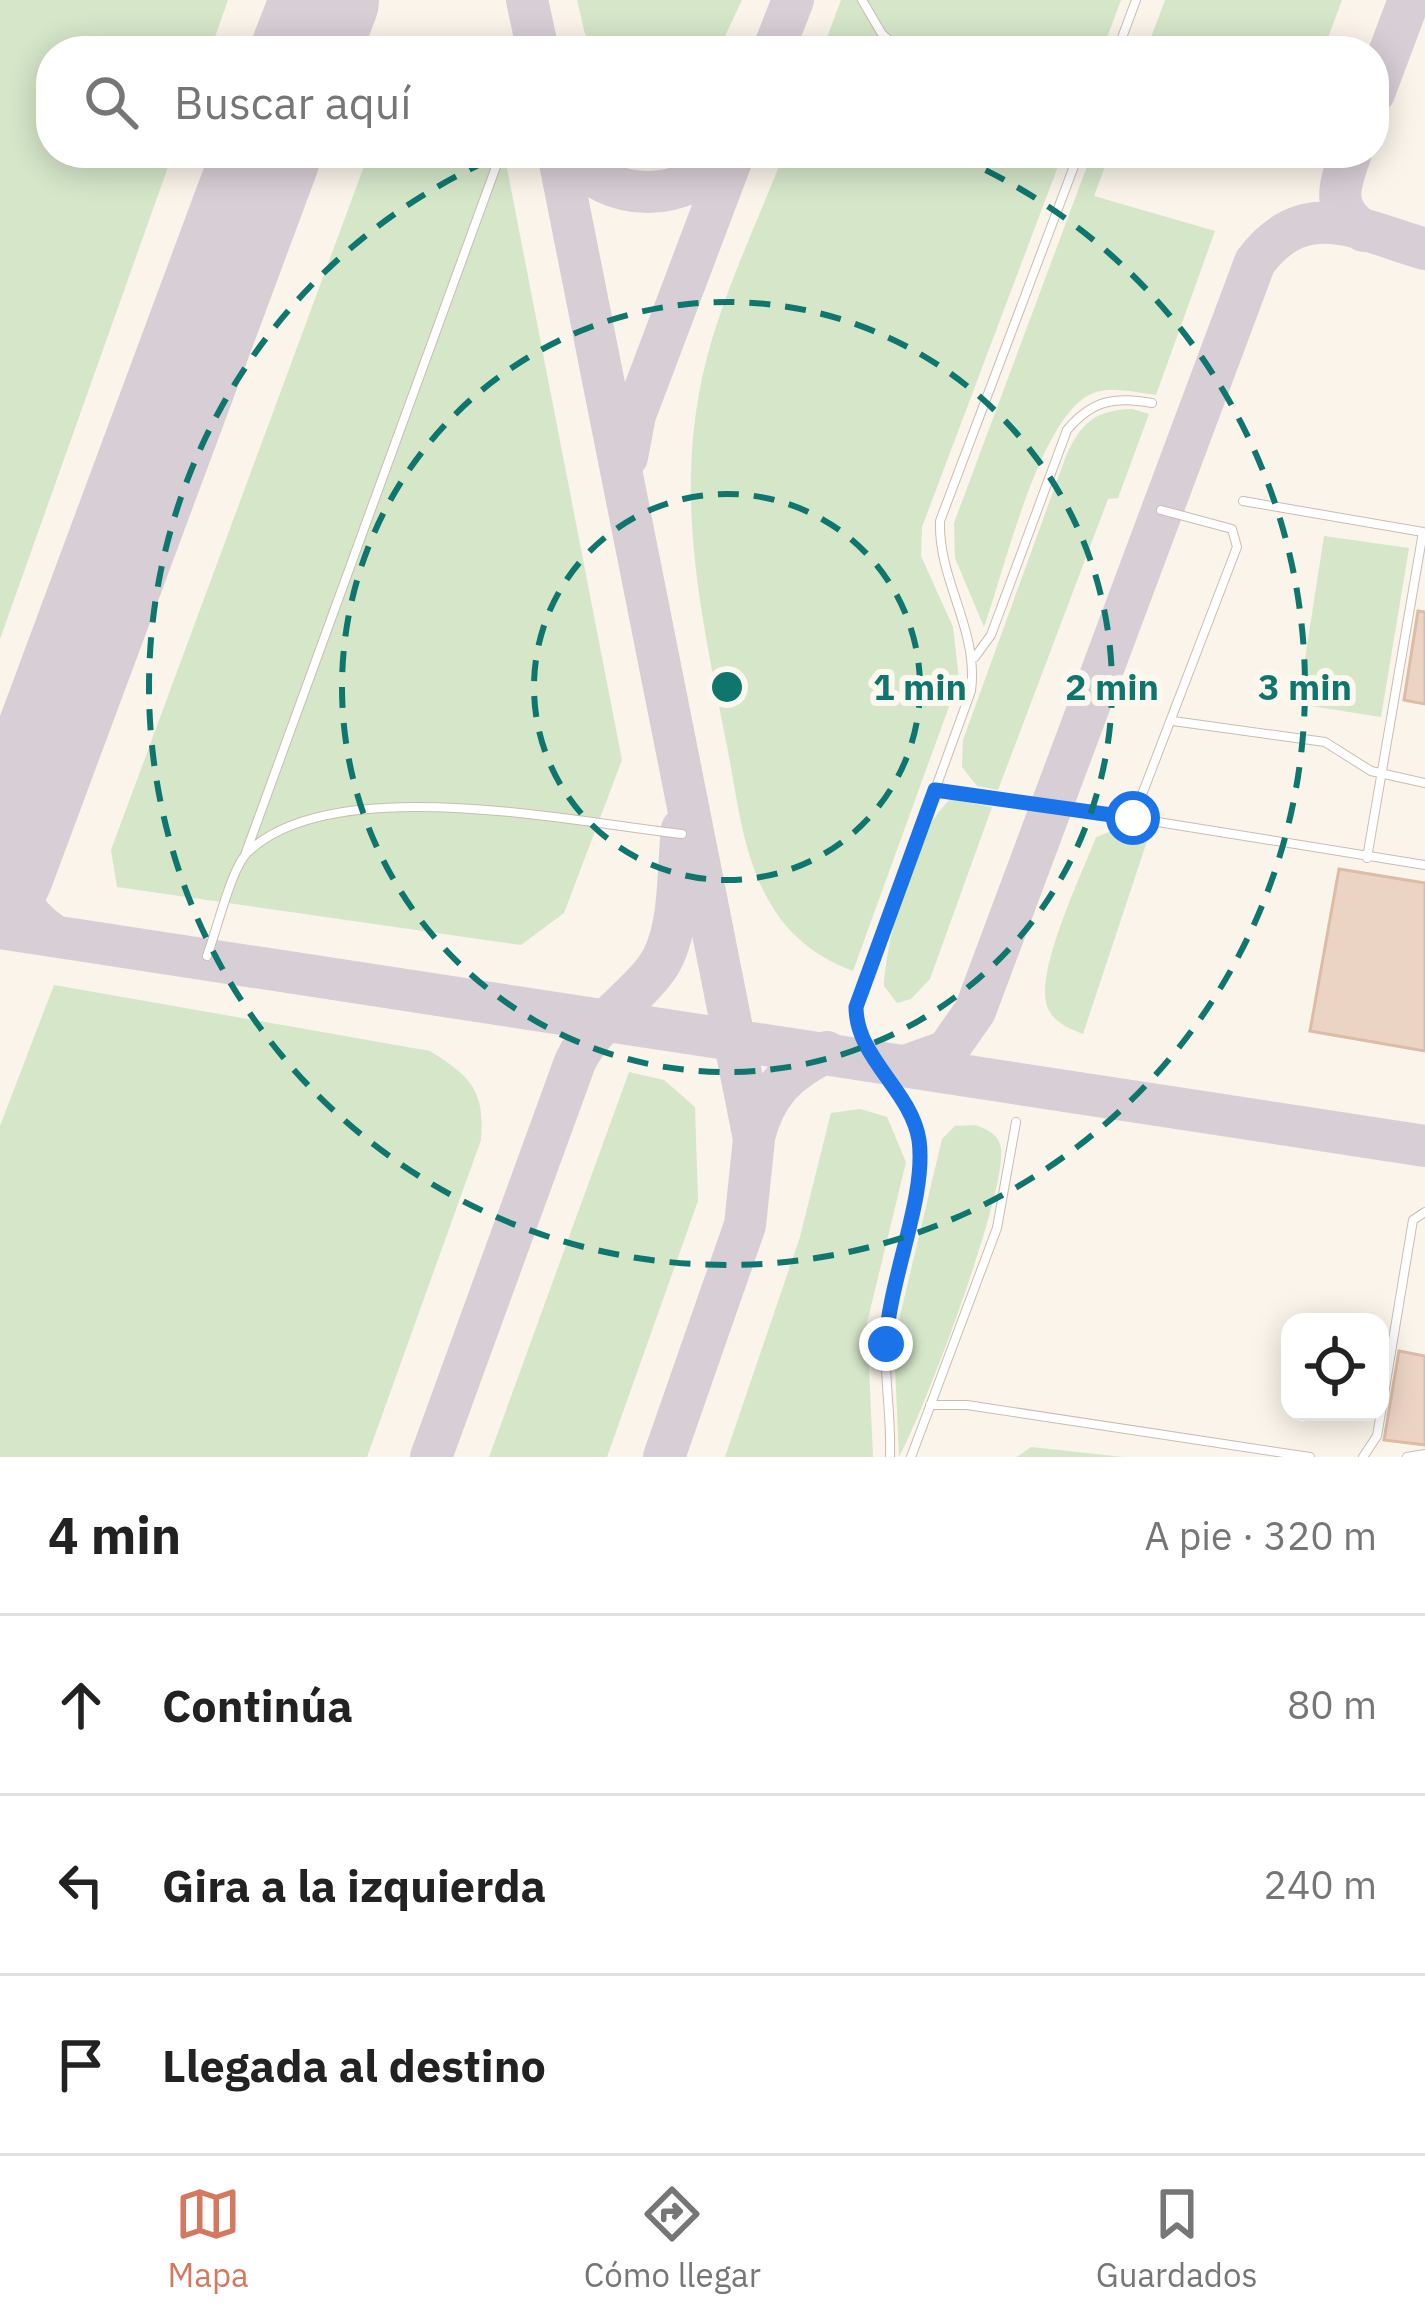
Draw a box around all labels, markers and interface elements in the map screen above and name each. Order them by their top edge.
search box [36,36,1389,168]
icon: search [78,69,144,135]
text: Buscar aquí [174,73,412,131]
text: 1 min [873,663,967,710]
text: 2 min [1065,663,1159,710]
text: 3 min [1258,663,1352,710]
centre of rings [706,666,748,708]
route start [1106,791,1160,845]
map controls [1281,1313,1389,1421]
button: locate [1281,1313,1389,1421]
route end [859,1317,913,1371]
text: 4 min [48,1502,181,1568]
text: A pie · 320 m [1144,1510,1377,1561]
icon: ahead [48,1672,114,1738]
text: Continúa [162,1676,353,1734]
text: 80 m [1287,1679,1377,1730]
icon: left [48,1852,114,1918]
text: Gira a la izquierda [162,1856,546,1914]
text: 240 m [1264,1859,1377,1910]
icon: arrive [48,2032,114,2098]
text: Llegada al destino [162,2036,546,2094]
tab: Mapa [168,2181,249,2296]
tab: Cómo llegar [584,2181,761,2296]
tab: Guardados [1096,2181,1257,2296]

